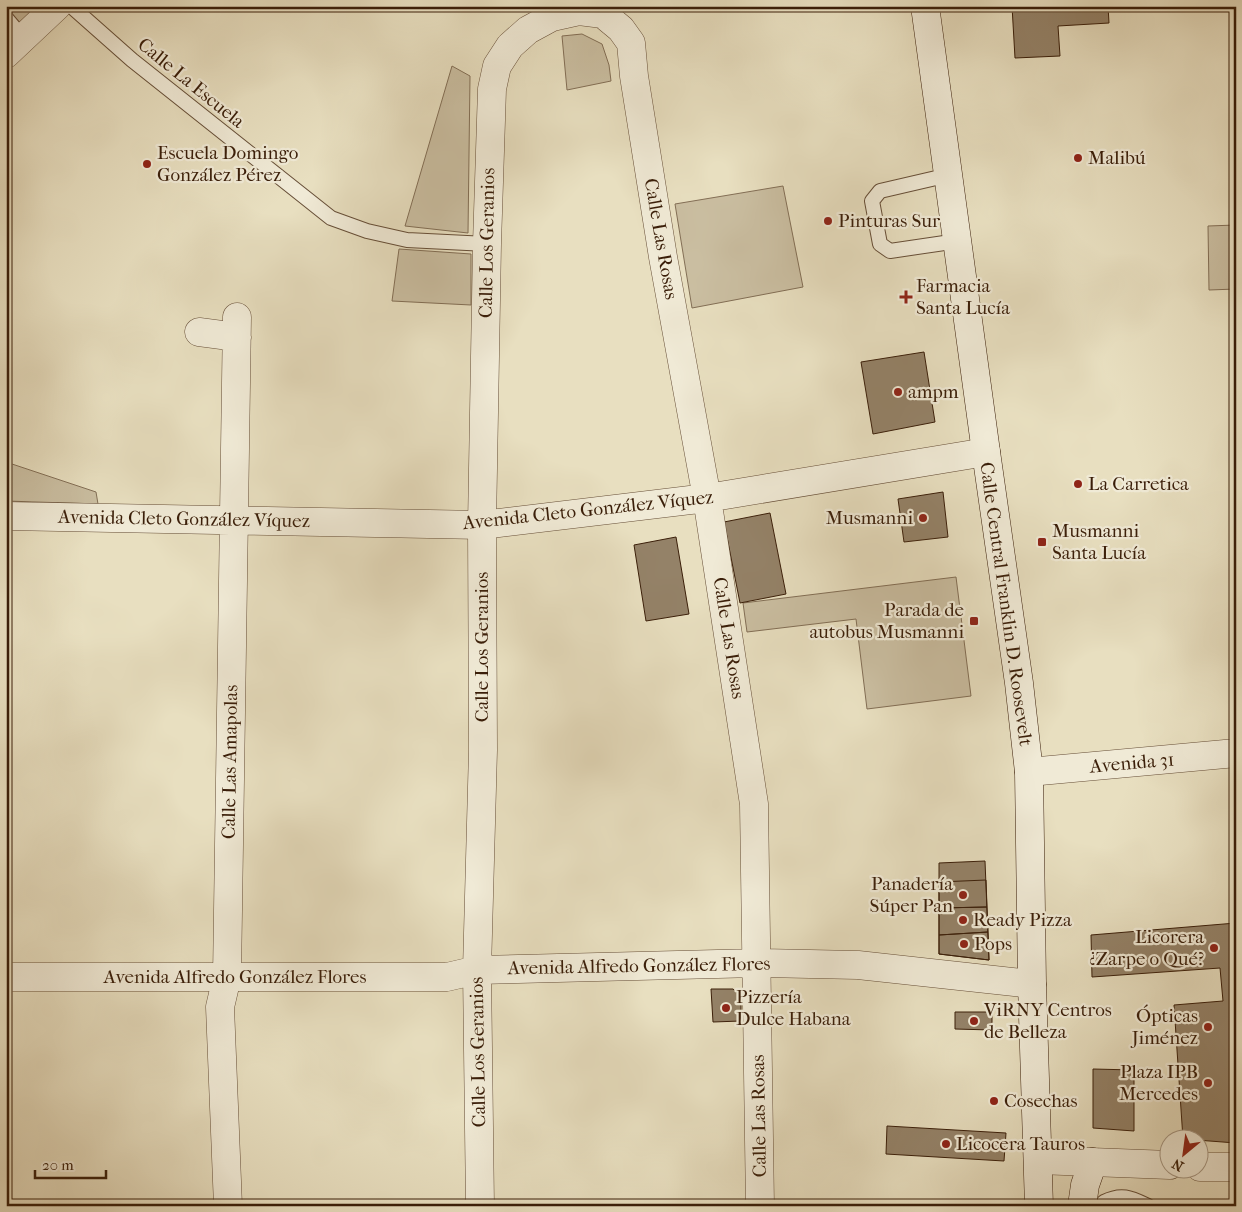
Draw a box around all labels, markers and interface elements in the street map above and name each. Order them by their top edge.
street label: Calle La Escuela [133,33,249,133]
place label: Escuela Domingo González Pérez [157,142,299,186]
place label: Malibú [1088,147,1146,169]
marker: Malibú [1072,152,1084,164]
marker: Escuela Domingo González Pérez [141,158,153,170]
street label: Calle Los Geranios [475,168,499,318]
street label: Calle Las Rosas [640,177,682,301]
place label: Pinturas Sur [838,210,941,232]
marker: Pinturas Sur [822,215,834,227]
place label: Farmacia Santa Lucía [916,275,1010,319]
marker: Farmacia Santa Lucía [900,291,912,303]
place label: ampm [908,381,959,403]
marker: ampm [892,386,904,398]
street label: Calle Central Franklin D. Roosevelt [975,461,1037,748]
place label: La Carretica [1088,473,1189,495]
marker: La Carretica [1072,478,1084,490]
street label: Avenida Cleto González Víquez [461,486,714,534]
street label: Avenida Cleto González Víquez [57,506,310,532]
place label: Musmanni [826,507,913,529]
marker: Musmanni [917,512,929,524]
place label: Musmanni Santa Lucía [1052,520,1146,564]
marker: Musmanni Santa Lucía [1036,536,1048,548]
street label: Calle Los Geranios [471,572,493,722]
street label: Calle Las Rosas [709,576,749,700]
place label: Parada de autobus Musmanni [809,599,964,643]
marker: Parada de autobus Musmanni [968,615,980,627]
street label: Calle Las Amapolas [218,685,242,839]
street label: Avenida 31 [1088,748,1175,778]
place label: Panadería Súper Pan [870,873,953,917]
marker: Panadería Súper Pan [957,889,969,901]
place label: Ready Pizza [973,909,1072,931]
marker: Ready Pizza [957,914,969,926]
place label: Licorera ¿Zarpe o Qué? [1089,926,1204,970]
place label: Pops [974,933,1012,955]
marker: Pops [958,938,970,950]
marker: Licorera ¿Zarpe o Qué? [1208,942,1220,954]
street label: Avenida Alfredo González Flores [506,953,771,979]
street label: Avenida Alfredo González Flores [103,966,366,988]
street label: Calle Los Geranios [466,977,490,1127]
place label: Pizzería Dulce Habana [736,986,851,1030]
place label: ViRNY Centros de Belleza [983,999,1112,1043]
marker: Pizzería Dulce Habana [720,1002,732,1014]
place label: Ópticas Jiménez [1130,1004,1198,1049]
marker: ViRNY Centros de Belleza [968,1015,980,1027]
marker: Ópticas Jiménez [1202,1021,1214,1033]
street label: Calle Las Rosas [747,1054,771,1178]
place label: Plaza IPB Mercedes [1119,1061,1198,1105]
marker: Plaza IPB Mercedes [1202,1077,1214,1089]
place label: Cosechas [1004,1090,1078,1112]
marker: Cosechas [988,1095,1000,1107]
north arrow [1160,1130,1210,1180]
place label: Licocera Tauros [956,1133,1085,1155]
marker: Licocera Tauros [940,1138,952,1150]
scale bar [35,1147,106,1179]
text: N [1169,1155,1187,1175]
text: 20 m [42,1156,74,1174]

